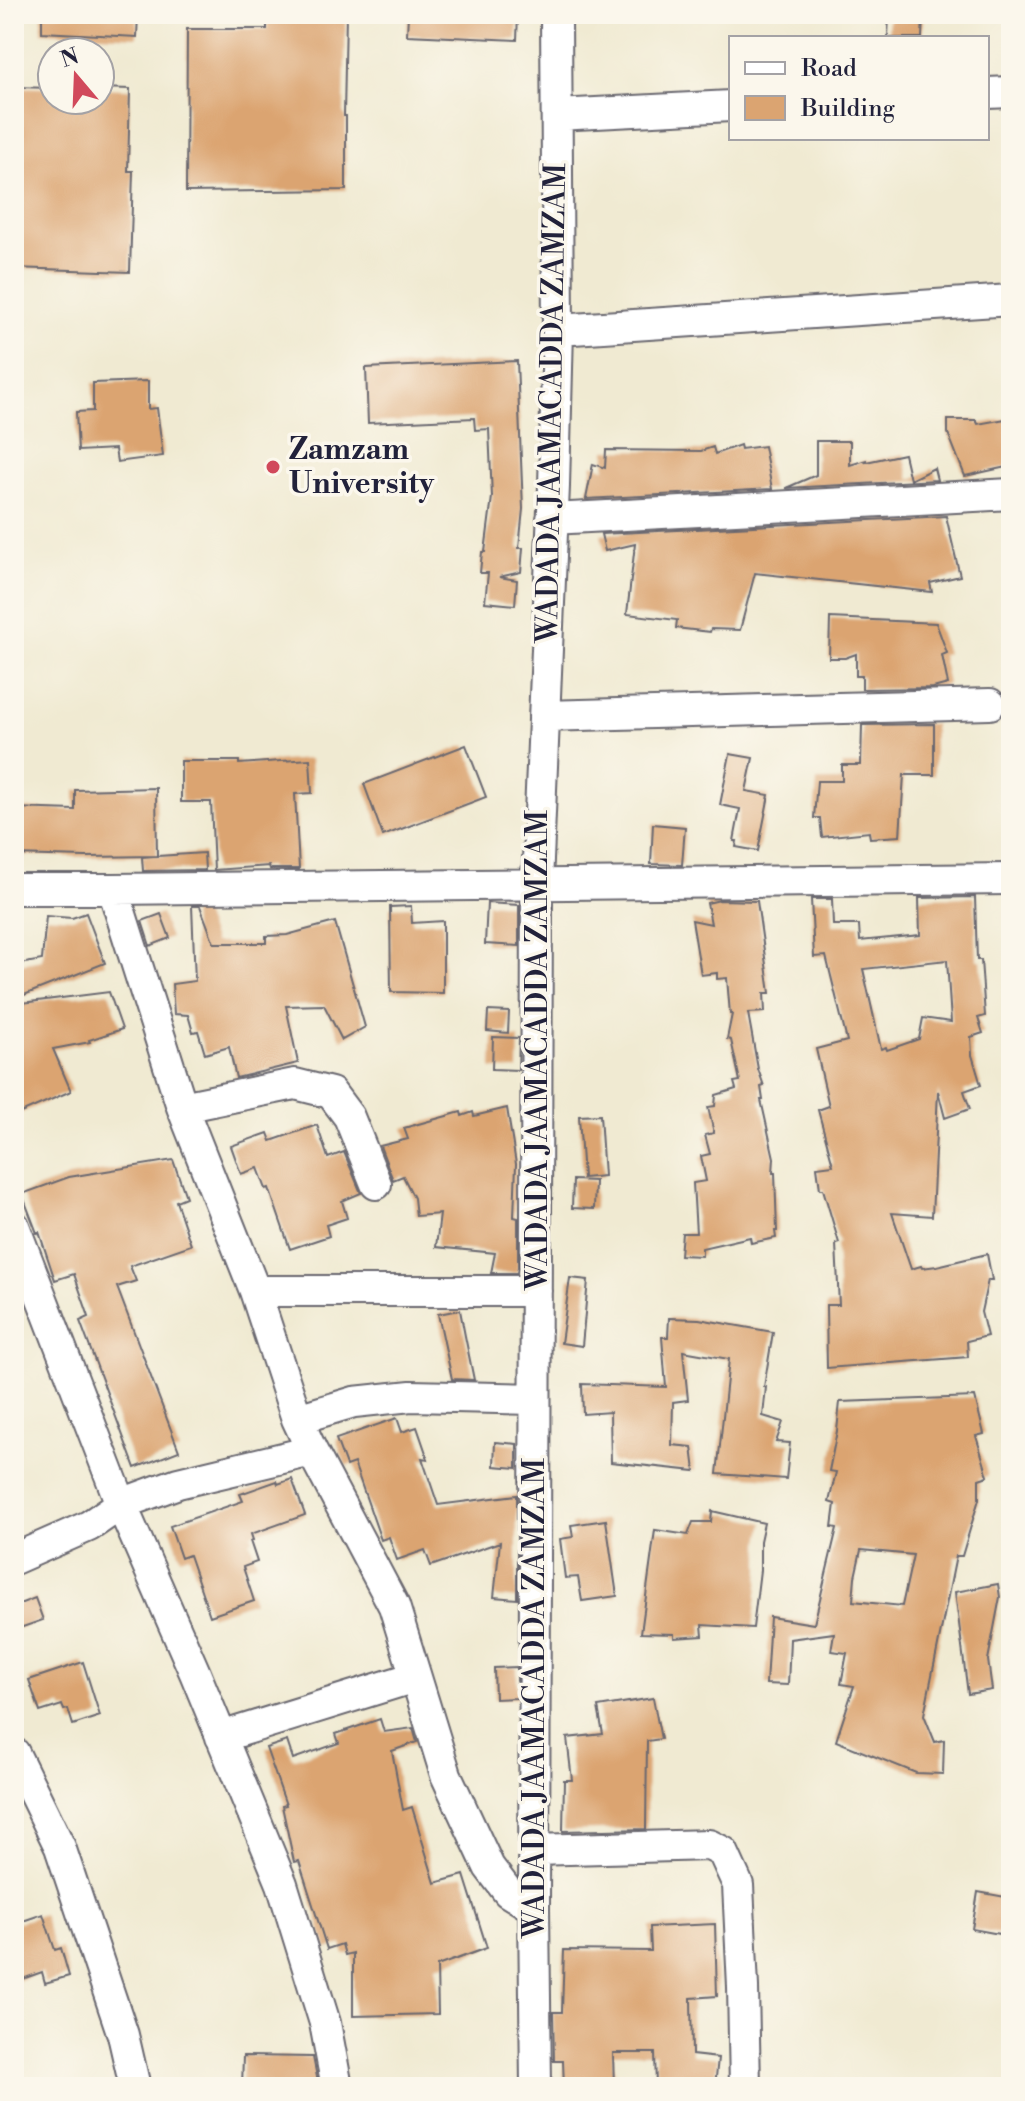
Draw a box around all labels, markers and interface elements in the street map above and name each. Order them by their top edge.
north arrow [36,36,116,116]
legend [729,36,989,140]
text: N [57,43,83,74]
text: Road [801,54,857,84]
text: Building [800,94,895,124]
street label: WADADA JAAMACADDA ZAMZAM [529,162,575,644]
place label: Zamzam University [289,431,435,503]
marker: Zamzam University [264,458,282,476]
street label: WADADA JAAMACADDA ZAMZAM [519,810,557,1291]
street label: WADADA JAAMACADDA ZAMZAM [516,1458,554,1939]

